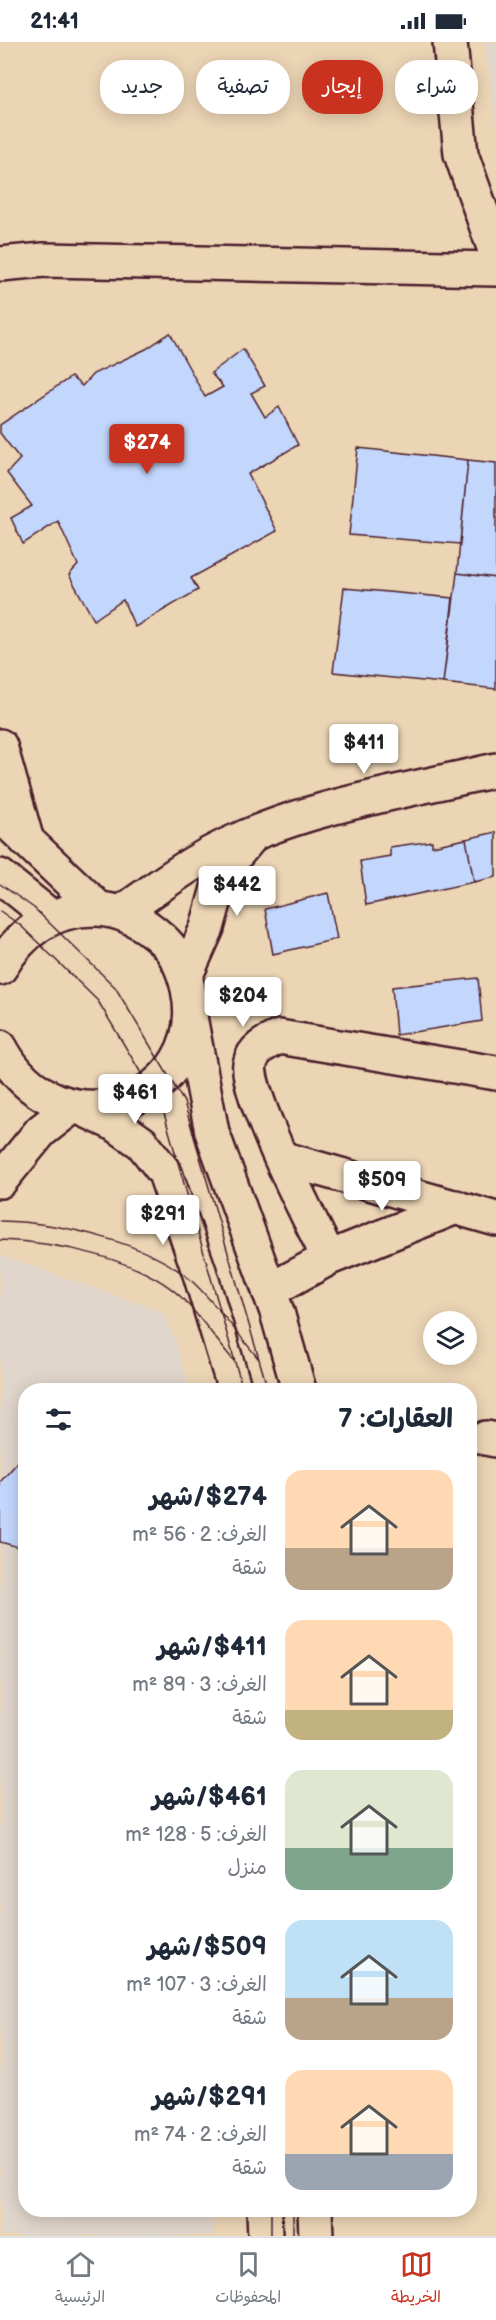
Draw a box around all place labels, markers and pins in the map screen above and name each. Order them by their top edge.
pin: $274 [111,424,183,475]
pin: $411 [328,724,400,775]
pin: $442 [201,866,273,917]
pin: $204 [207,977,279,1028]
pin: $461 [99,1074,171,1125]
pin: $509 [346,1161,418,1212]
pin: $291 [127,1195,199,1246]

